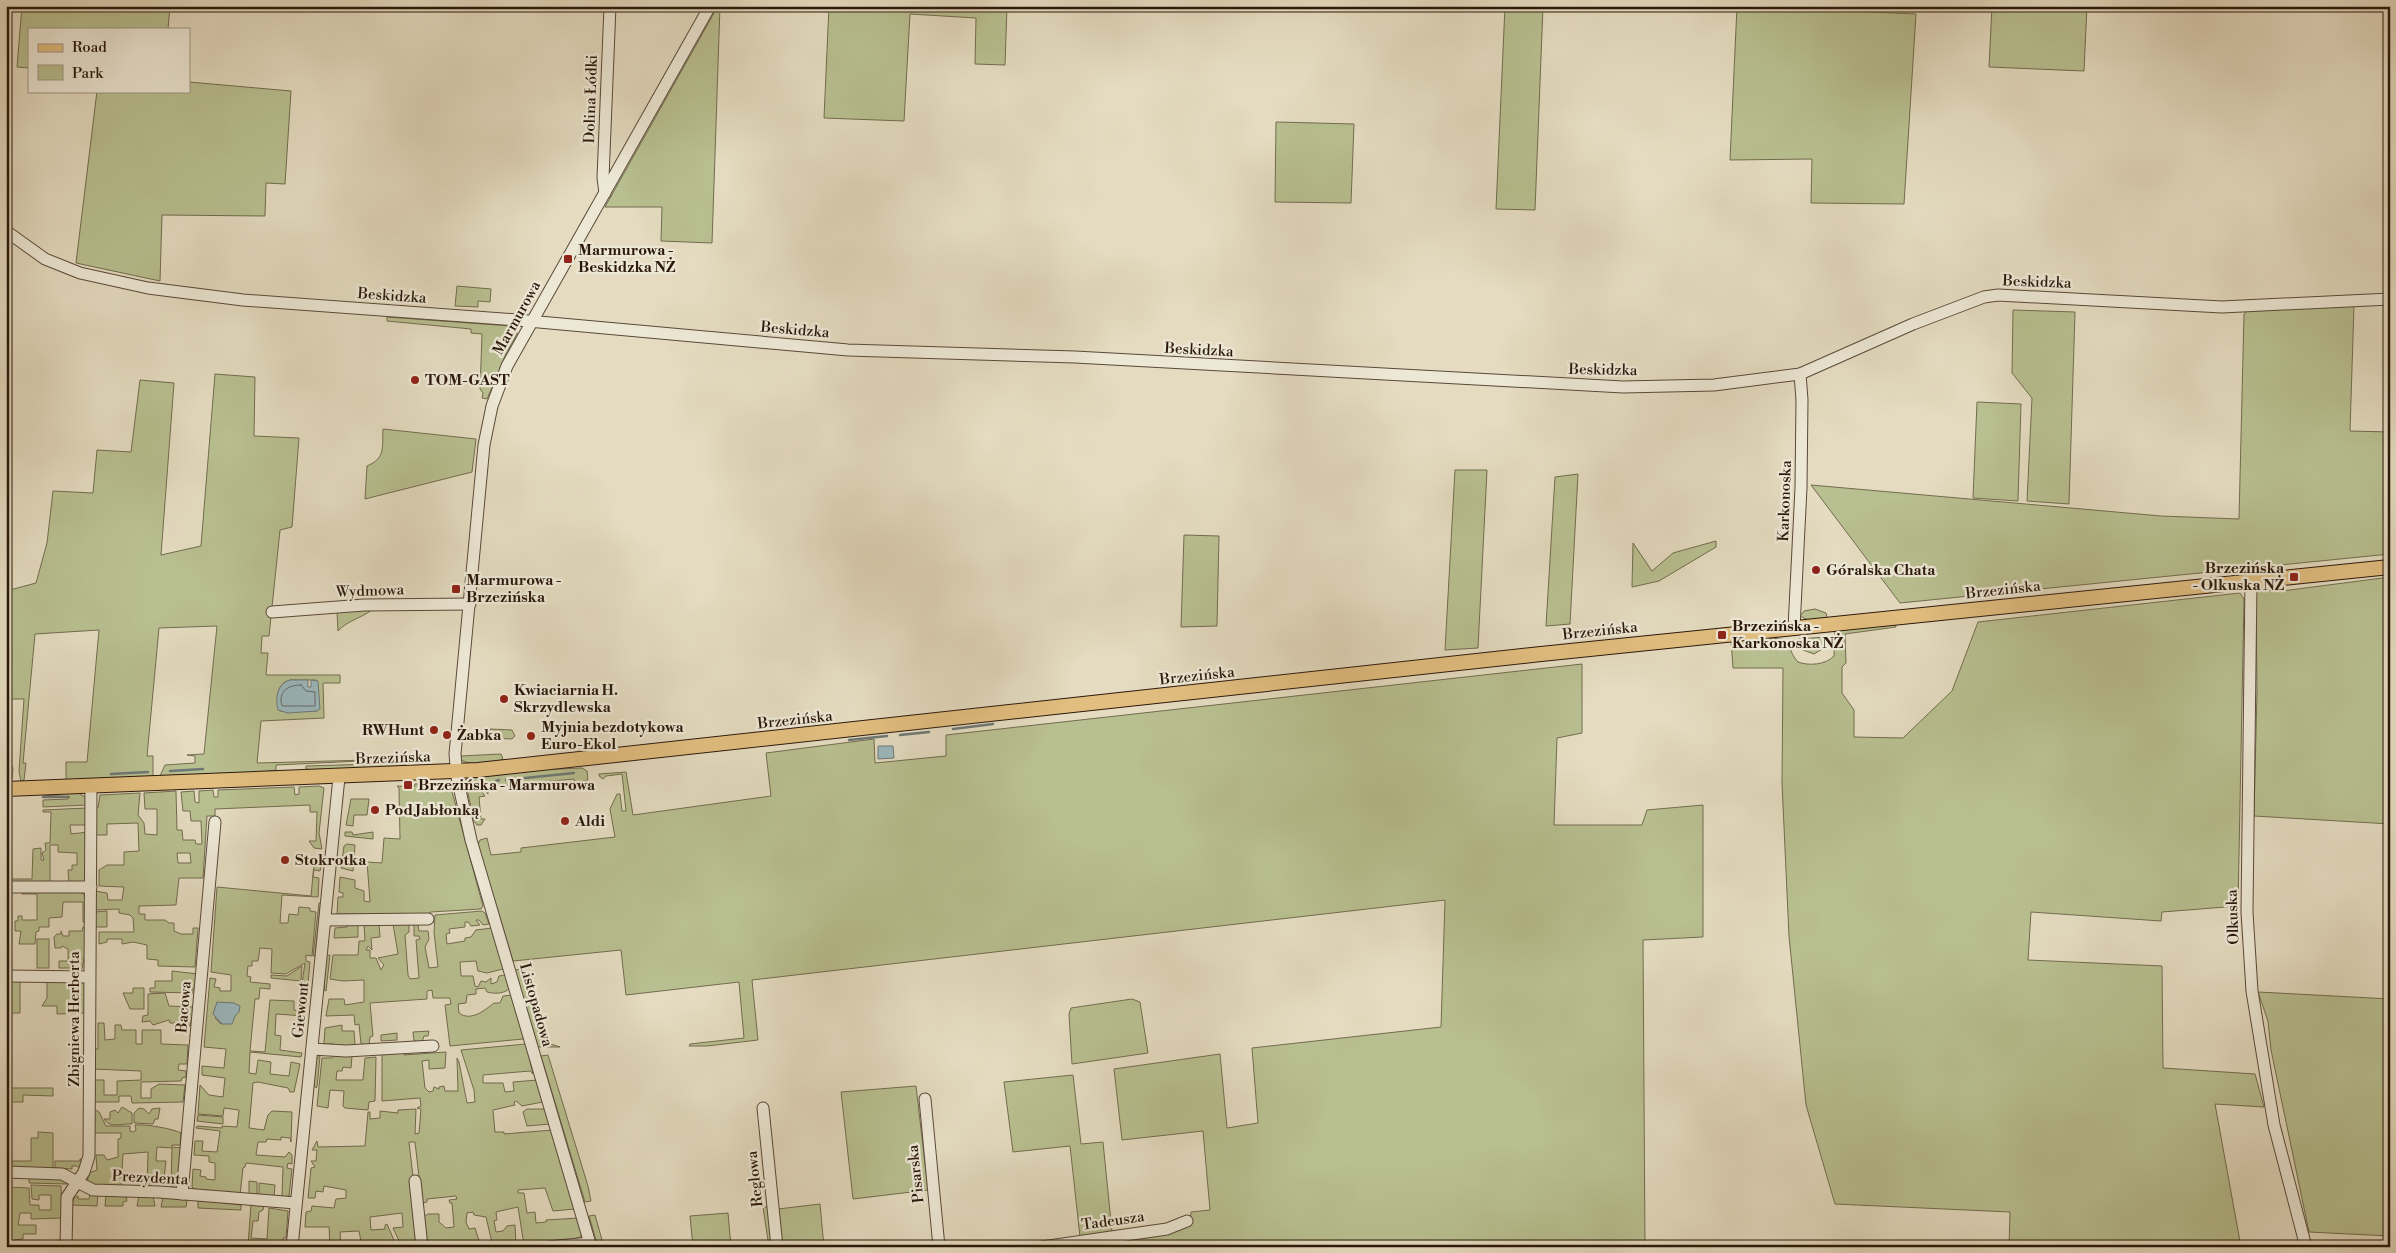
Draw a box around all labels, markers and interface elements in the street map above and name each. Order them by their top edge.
legend [28,28,190,92]
text: Road [72,38,107,57]
street label: Dolina Łódki [580,54,602,144]
text: Park [72,64,104,83]
place label: Marmurowa - Beskidzka NŻ [578,241,676,277]
marker: Marmurowa - Beskidzka NŻ [562,253,574,265]
street label: Beskidzka [2001,271,2072,293]
street label: Marmurowa [489,277,545,358]
street label: Beskidzka [356,284,428,308]
street label: Beskidzka [759,317,831,343]
street label: Beskidzka [1163,339,1234,361]
street label: Beskidzka [1567,360,1638,380]
place label: TOM-GAST [425,371,510,390]
marker: TOM-GAST [409,374,421,386]
street label: Karkonoska [1774,460,1796,542]
place label: Brzezińska - Olkuska NŻ [2192,559,2285,595]
place label: Góralska Chata [1826,561,1936,580]
marker: Góralska Chata [1810,564,1822,576]
place label: Marmurowa - Brzezińska [466,571,562,607]
marker: Brzezińska - Olkuska NŻ [2288,571,2300,583]
street label: Brzezińska [1964,577,2042,603]
street label: Wydmowa [335,580,405,602]
marker: Marmurowa - Brzezińska [450,583,462,595]
place label: Brzezińska - Karkonoska NŻ [1732,617,1844,653]
street label: Brzezińska [1561,618,1639,644]
marker: Brzezińska - Karkonoska NŻ [1716,629,1728,641]
street label: Brzezińska [1158,663,1236,689]
place label: Kwiaciarnia H. Skrzydlewska [514,681,618,717]
marker: Kwiaciarnia H. Skrzydlewska [498,693,510,705]
street label: Brzezińska [756,707,834,733]
place label: Myjnia bezdotykowa Euro-Ekol [541,718,684,754]
place label: RWHunt [362,721,425,740]
marker: RWHunt [428,724,440,736]
place label: Żabka [457,725,502,745]
marker: Żabka [441,729,453,741]
marker: Myjnia bezdotykowa Euro-Ekol [525,730,537,742]
street label: Brzezińska [354,747,431,769]
place label: Brzezińska - Marmurowa [418,776,596,795]
marker: Brzezińska - Marmurowa [402,779,414,791]
place label: Pod Jabłonką [385,801,480,820]
marker: Pod Jabłonką [369,804,381,816]
place label: Aldi [574,812,605,831]
marker: Aldi [559,815,571,827]
place label: Stokrotka [295,851,367,870]
marker: Stokrotka [279,854,291,866]
street label: Olkuska [2223,889,2243,945]
street label: Zbigniewa Herberta [65,951,84,1087]
street label: Listopadowa [515,961,557,1049]
street label: Bacowa [172,980,196,1035]
street label: Giewont [289,980,313,1039]
street label: Pisarska [903,1144,928,1204]
street label: Reglowa [743,1150,767,1208]
street label: Prezydenta [111,1167,189,1190]
street label: Tadeusza [1080,1207,1146,1235]

